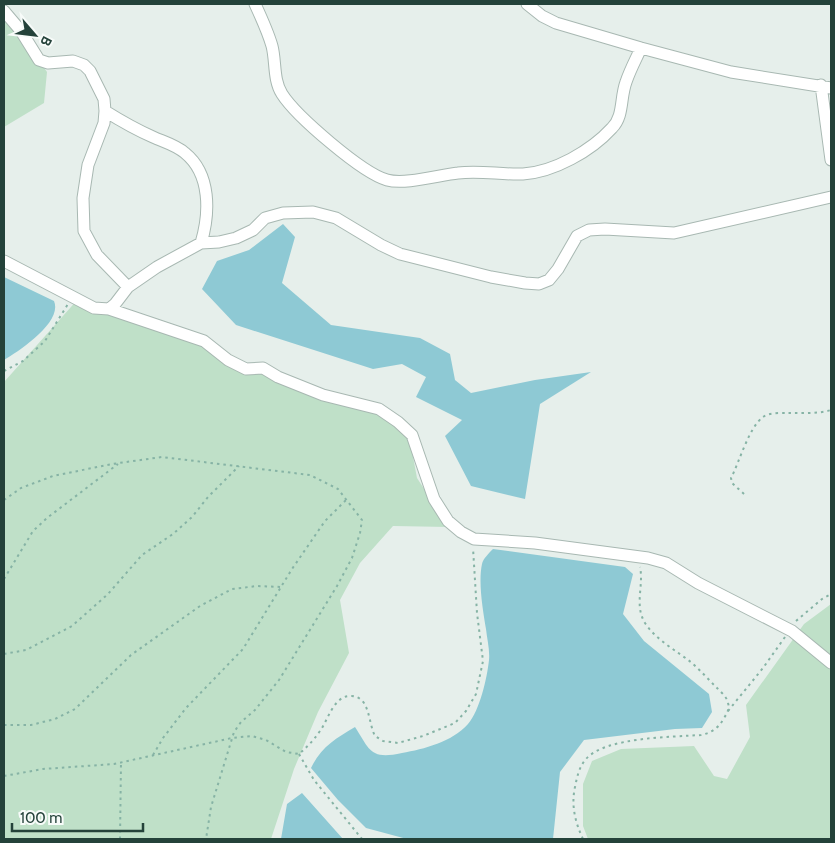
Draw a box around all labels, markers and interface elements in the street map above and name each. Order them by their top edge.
north arrow [10,10,60,60]
text: B [36,33,56,49]
scale bar [12,800,144,832]
text: 100 m [20,809,62,827]

